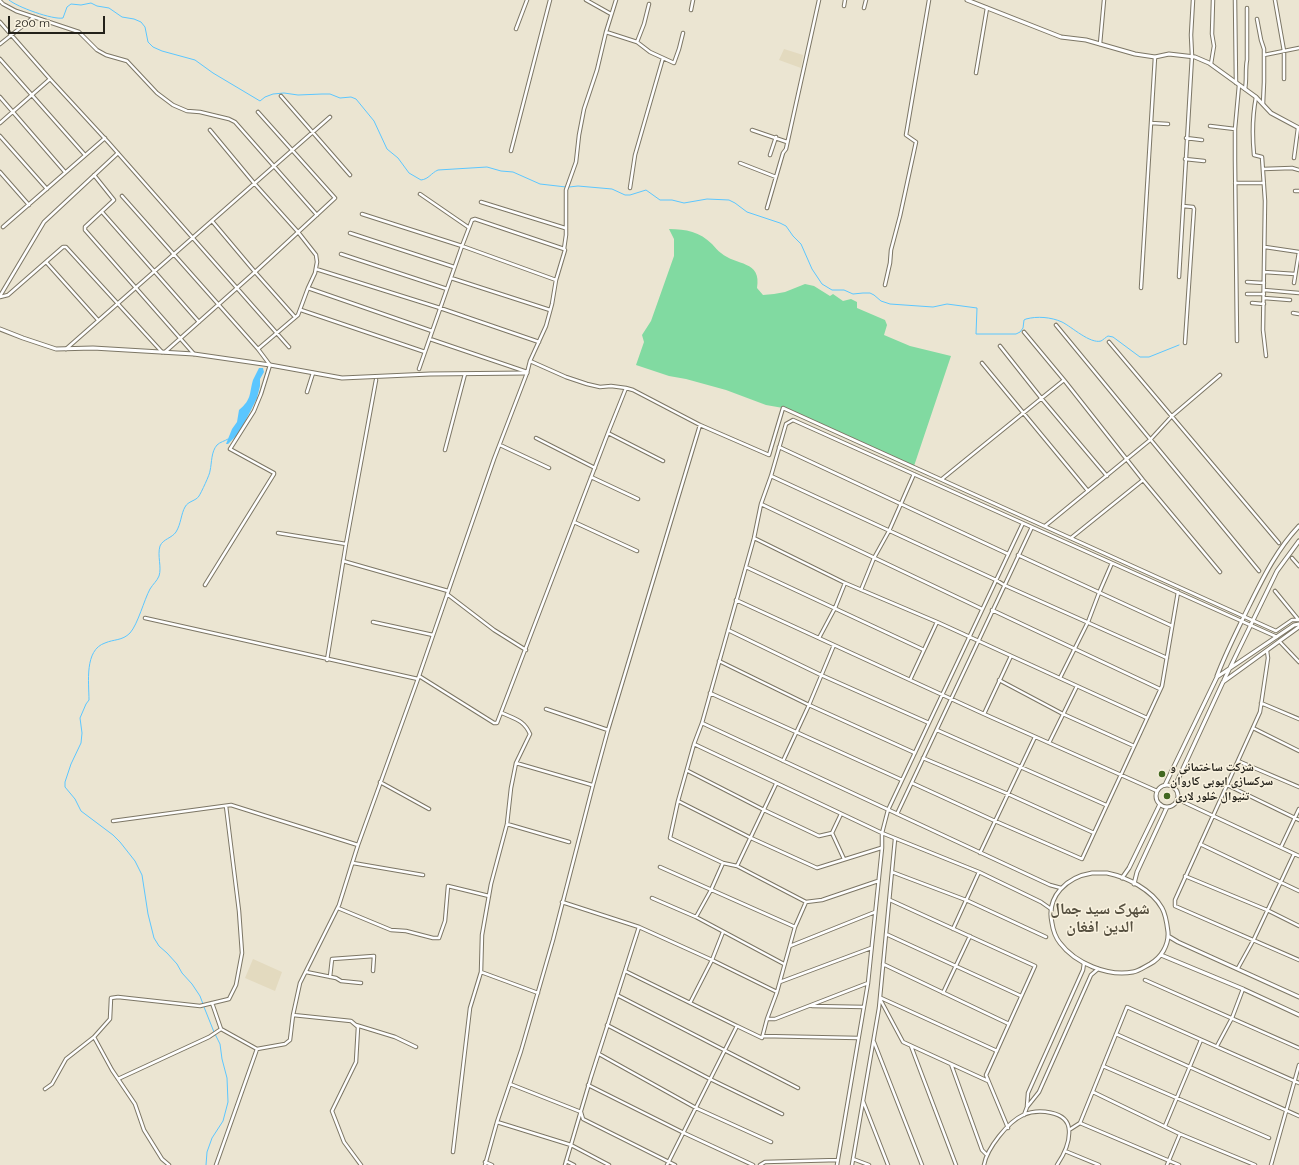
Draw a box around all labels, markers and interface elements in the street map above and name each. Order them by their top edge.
scale bar [10,8,107,34]
text: 200 m [15,16,50,30]
place label: شرکت ساختمانی و سرکسازی ایوبی کاروان [1170,760,1273,788]
marker: شرکت ساختمانی و سرکسازی ایوبی کاروان [1157,769,1167,779]
place label: تڼیوال څلور لاری [1175,789,1249,803]
marker: تڼیوال څلور لاری [1162,791,1172,801]
district label: شهرک سید جمال الدین افغان [1050,899,1150,937]

